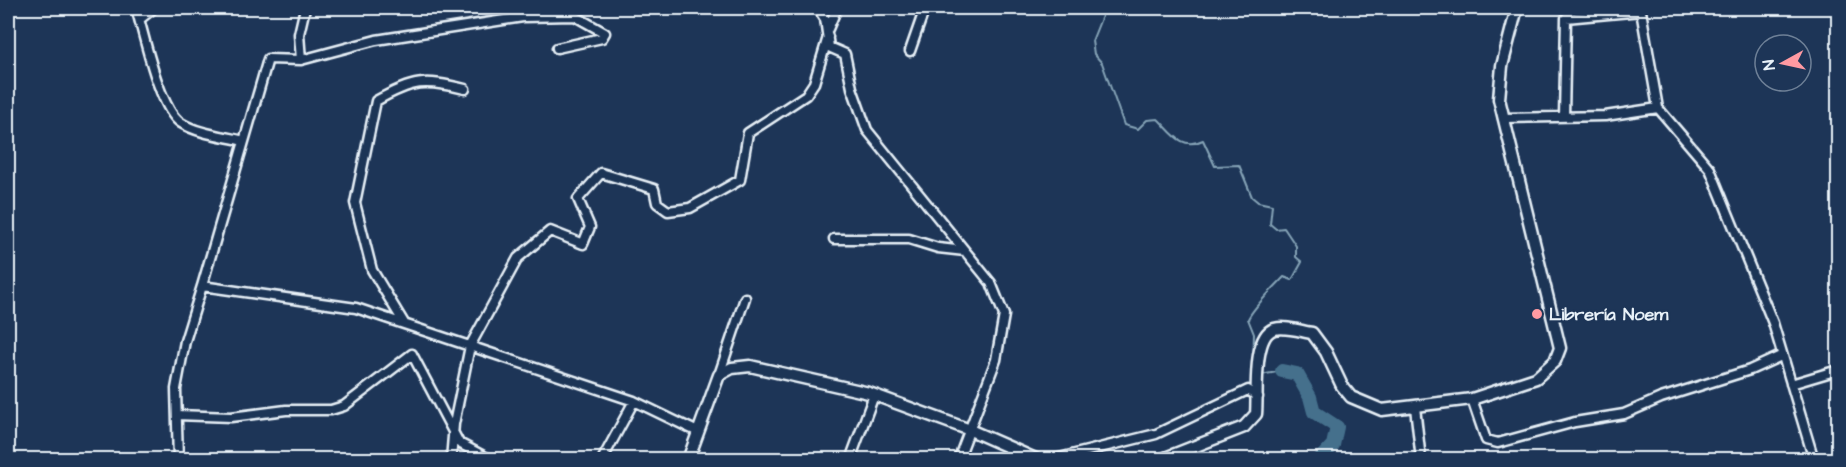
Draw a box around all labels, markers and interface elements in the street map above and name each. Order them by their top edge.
north arrow [1753,33,1813,93]
text: N [1758,58,1781,71]
place label: Librería Noem [1549,302,1669,327]
marker: Librería Noem [1530,307,1544,321]

